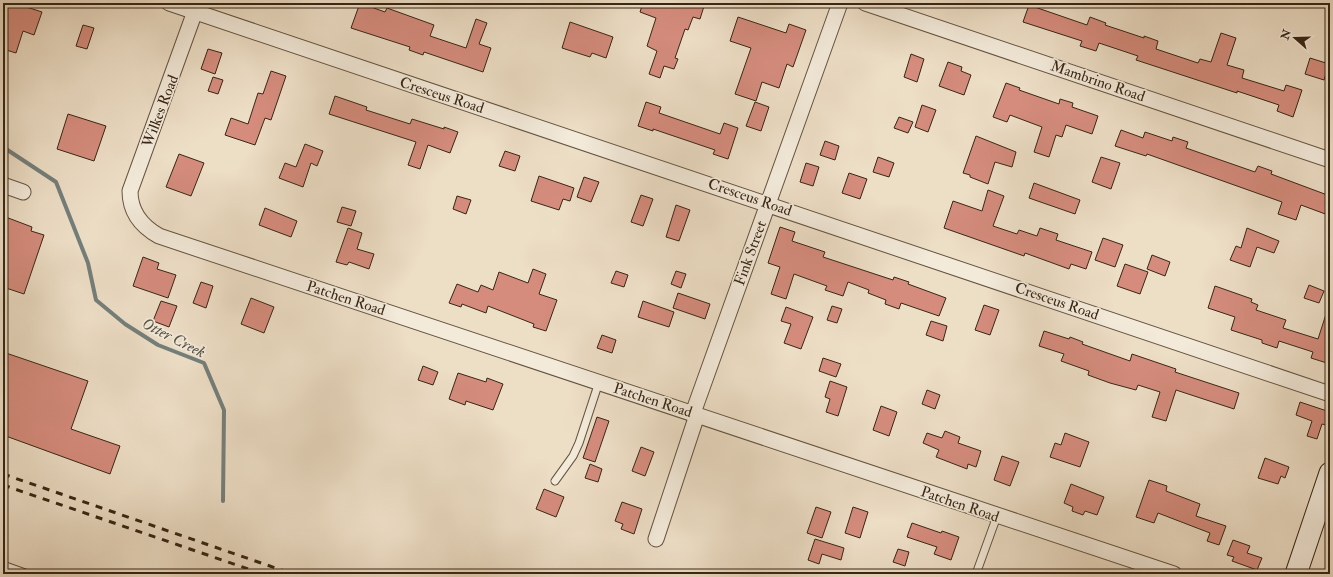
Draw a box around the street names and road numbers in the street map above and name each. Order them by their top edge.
street label: Mambrino Road [1048,56,1148,107]
street label: Wilkes Road [138,72,183,151]
street label: Cresceus Road [397,73,487,118]
street label: Cresceus Road [705,174,795,221]
street label: Fink Street [730,218,771,288]
street label: Patchen Road [304,277,388,320]
street label: Cresceus Road [1012,278,1102,325]
street label: Patchen Road [611,379,695,422]
street label: Patchen Road [918,482,1002,527]

